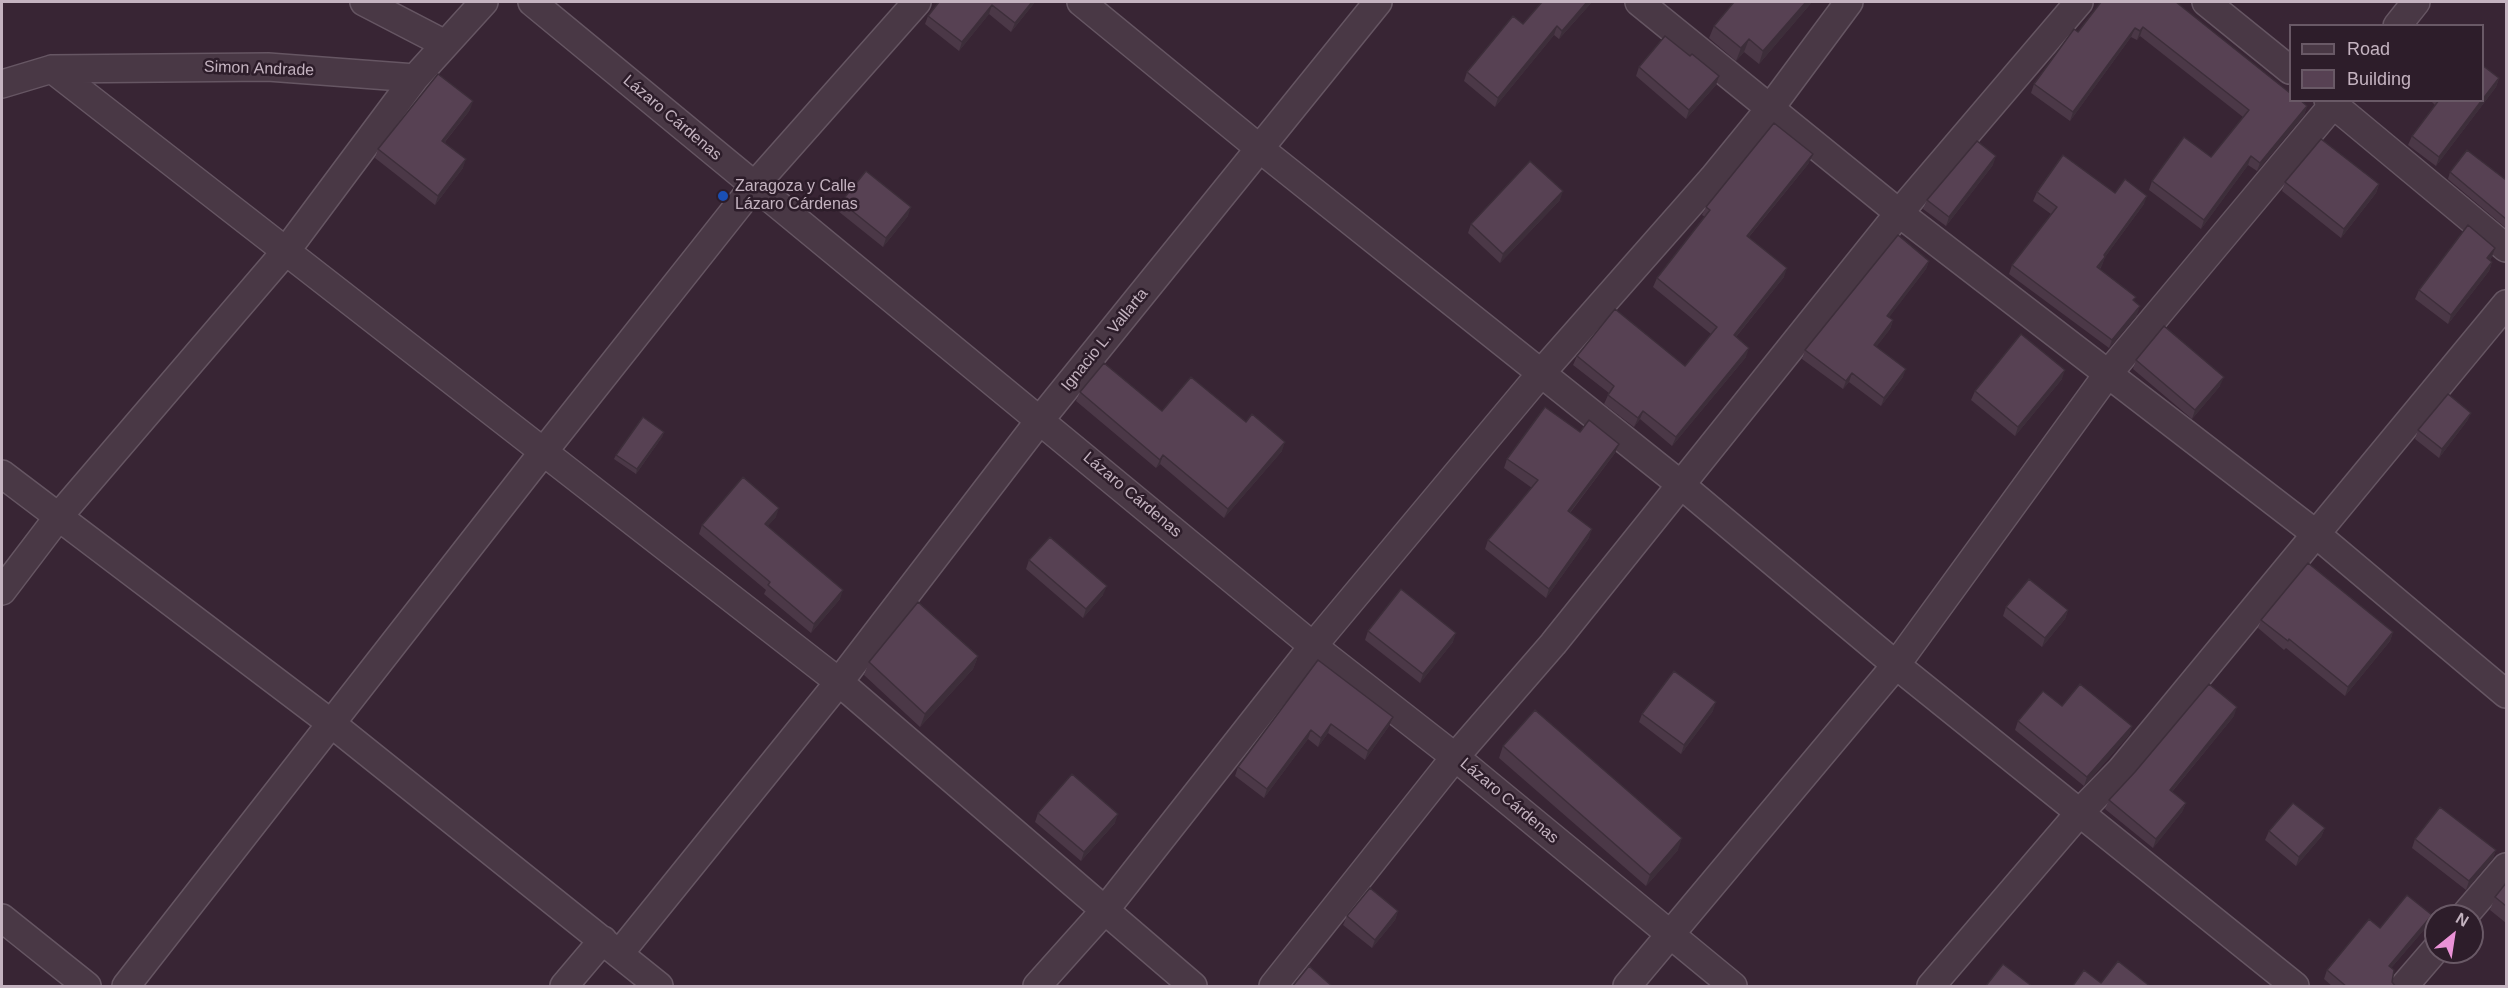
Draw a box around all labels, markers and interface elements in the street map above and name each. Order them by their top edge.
legend [2289,24,2484,102]
text: Road [2347,39,2390,59]
street label: Simon Andrade [204,57,314,81]
text: Building [2347,69,2411,89]
street label: Lázaro Cárdenas [619,71,725,165]
place label: Zaragoza y Calle Lázaro Cárdenas [735,177,858,215]
marker: Zaragoza y Calle Lázaro Cárdenas [716,189,730,203]
street label: Ignacio L. Vallarta [1058,285,1152,395]
street label: Lázaro Cárdenas [1079,448,1185,542]
street label: Lázaro Cárdenas [1456,754,1562,848]
north arrow [2424,904,2484,964]
text: N [2453,909,2472,930]

